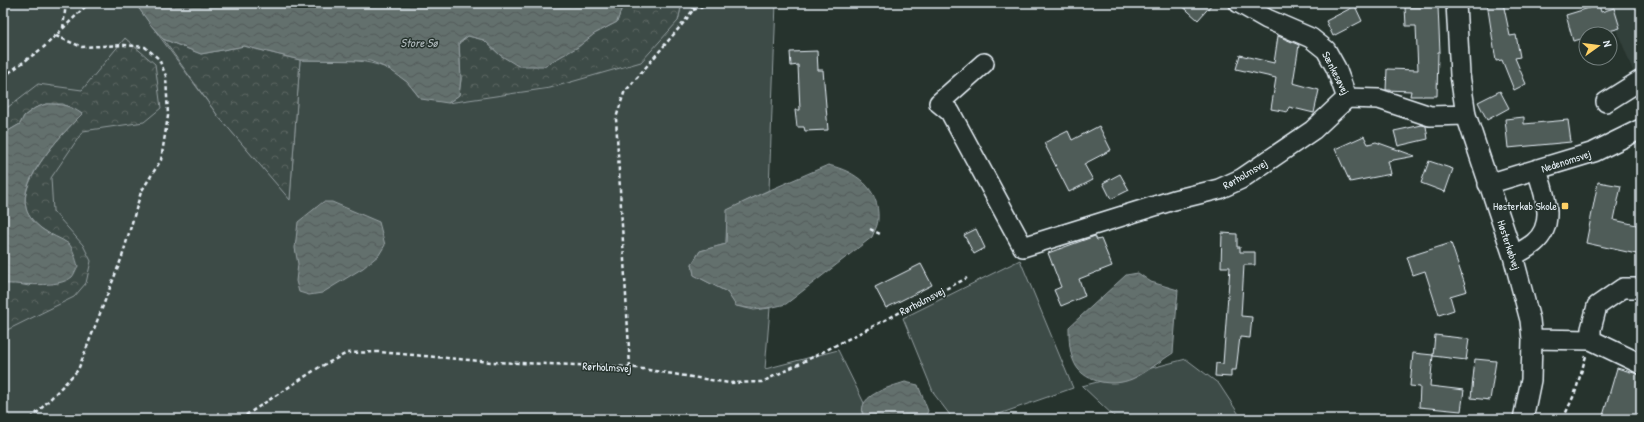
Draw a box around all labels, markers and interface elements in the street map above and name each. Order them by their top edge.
north arrow [1578,26,1618,66]
water label: Store Sø [400,34,439,51]
text: N [1600,39,1615,48]
street label: Sænkesøvej [1319,49,1353,97]
street label: Nedenomsvej [1539,146,1593,176]
street label: Rørholmsvej [1220,156,1270,192]
place label: Høsterkøb Skole [1493,199,1558,213]
marker: Høsterkøb Skole [1560,201,1570,211]
street label: Høsterkøbvej [1494,218,1524,272]
street label: Rørholmsvej [897,284,947,318]
street label: Rørholmsvej [582,359,632,375]

